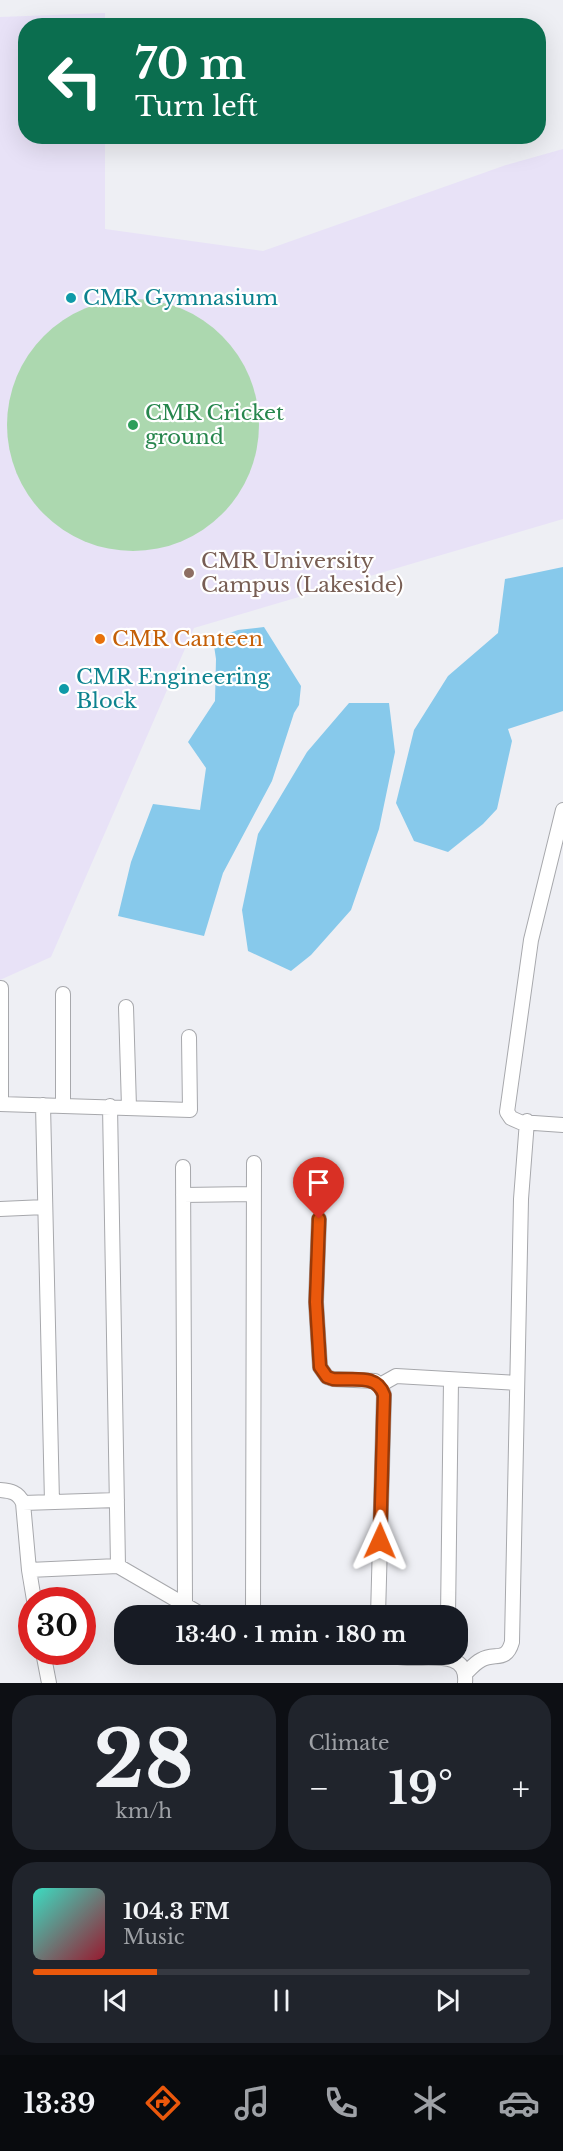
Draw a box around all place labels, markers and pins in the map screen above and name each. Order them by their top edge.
place label: CMR Gymnasium [83,285,278,311]
marker: CMR Gymnasium [64,291,78,305]
place label: CMR Cricket ground [145,400,284,450]
marker: CMR Cricket ground [126,418,140,432]
place label: CMR University Campus (Lakeside) [201,548,403,598]
marker: CMR University Campus (Lakeside) [182,566,196,580]
place label: CMR Canteen [112,626,263,652]
marker: CMR Canteen [93,632,107,646]
place label: CMR Engineering Block [76,664,270,714]
marker: CMR Engineering Block [57,682,71,696]
pin [293,1157,344,1219]

